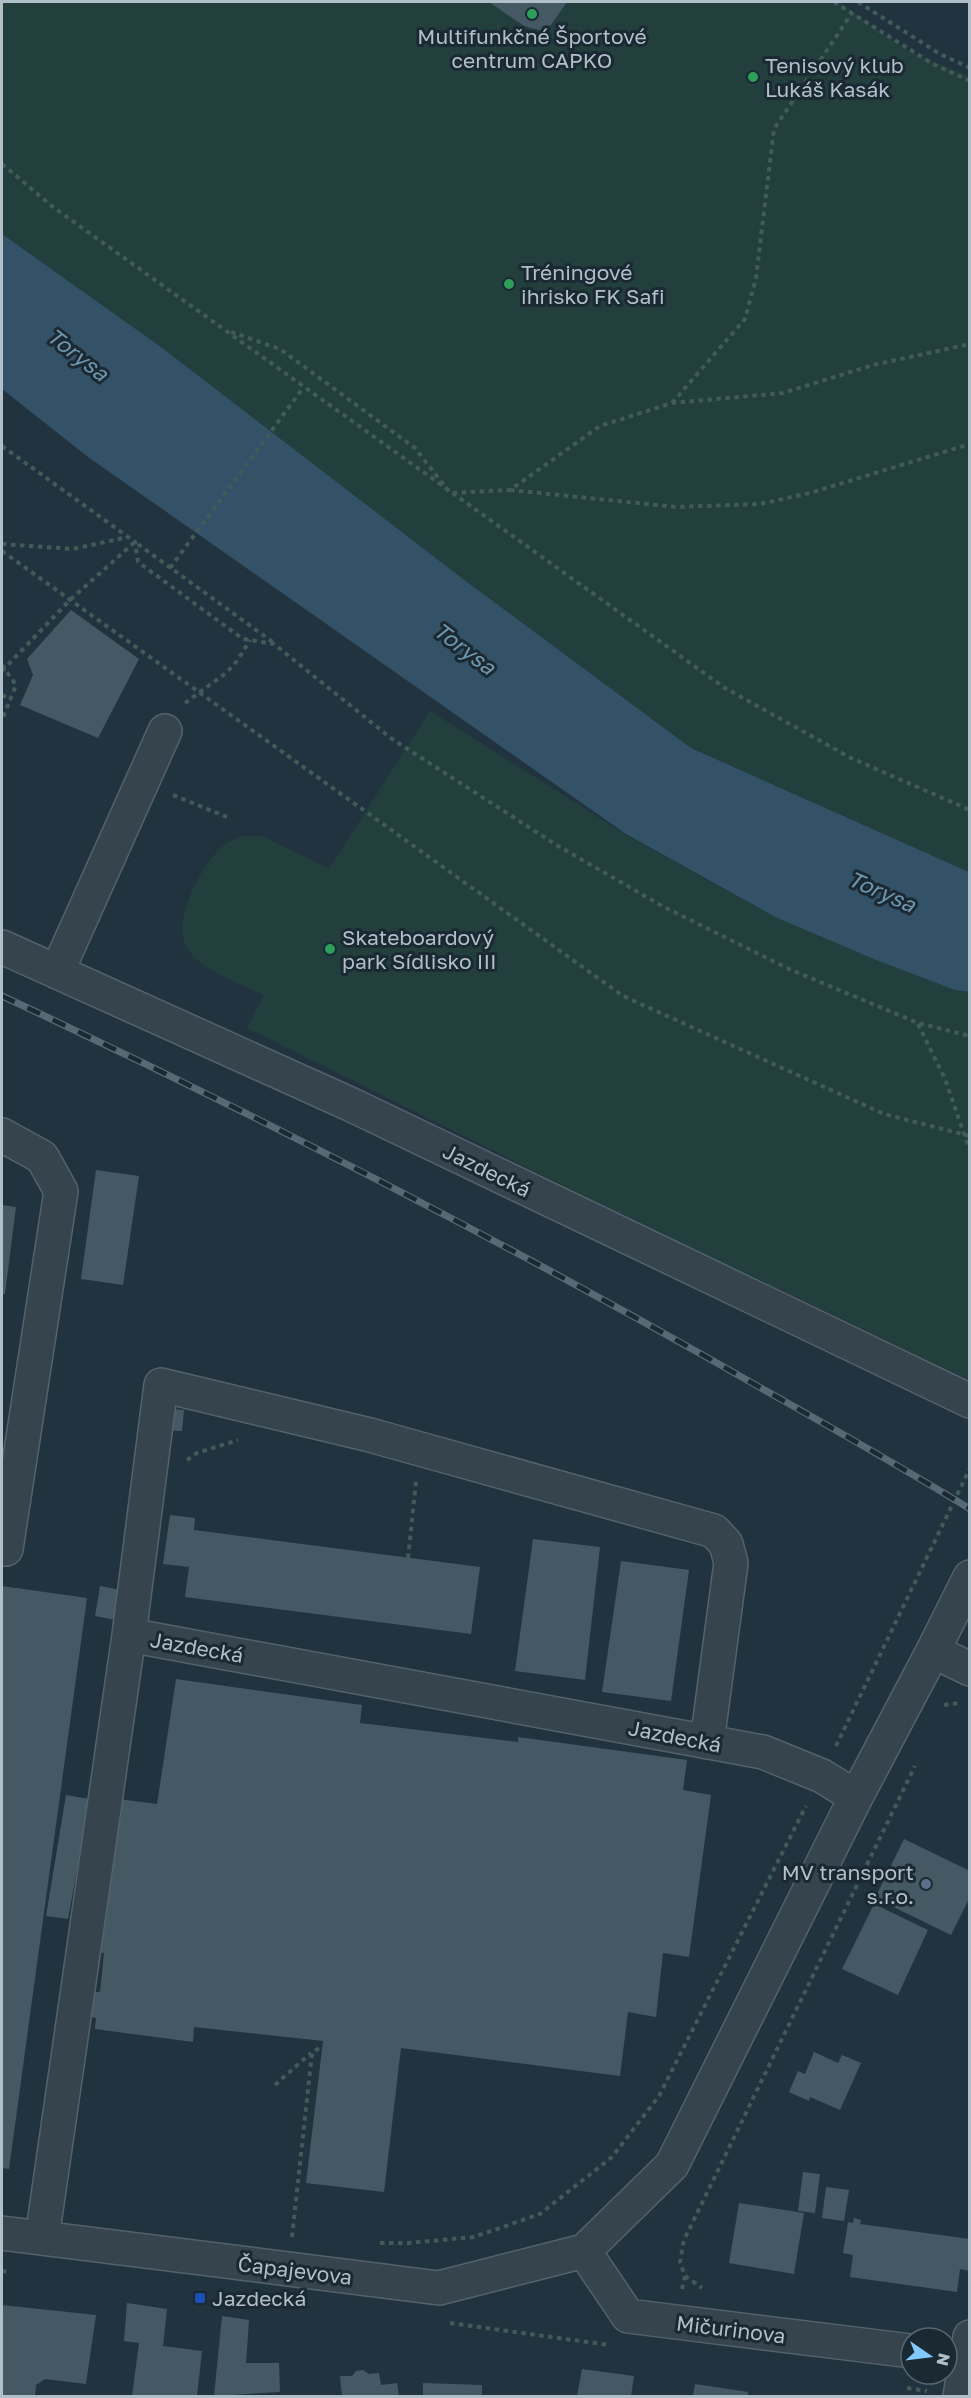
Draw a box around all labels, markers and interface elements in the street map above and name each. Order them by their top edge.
marker: Multifunkčné Športové centrum CAPKO [525,7,539,21]
place label: Multifunkčné Športové centrum CAPKO [417,23,647,73]
place label: Tenisový klub Lukáš Kasák [765,52,904,102]
marker: Tenisový klub Lukáš Kasák [746,70,760,84]
place label: Tréningové ihrisko FK Safi [521,259,665,309]
marker: Tréningové ihrisko FK Safi [502,277,516,291]
water label: Torysa [42,322,115,387]
water label: Torysa [429,616,503,681]
water label: Torysa [844,864,921,918]
place label: Skateboardový park Sídlisko III [342,924,497,974]
marker: Skateboardový park Sídlisko III [323,942,337,956]
street label: Jazdecká [439,1138,535,1202]
street label: Jazdecká [148,1626,246,1668]
street label: Jazdecká [626,1714,724,1758]
place label: MV transport s.r.o. [782,1859,914,1909]
marker: MV transport s.r.o. [919,1877,933,1891]
street label: Čapajevova [236,2250,354,2290]
place label: Jazdecká [212,2285,306,2311]
marker: Jazdecká [193,2291,207,2305]
street label: Mičurinova [675,2309,787,2349]
north arrow [899,2326,959,2386]
text: N [932,2351,955,2368]

